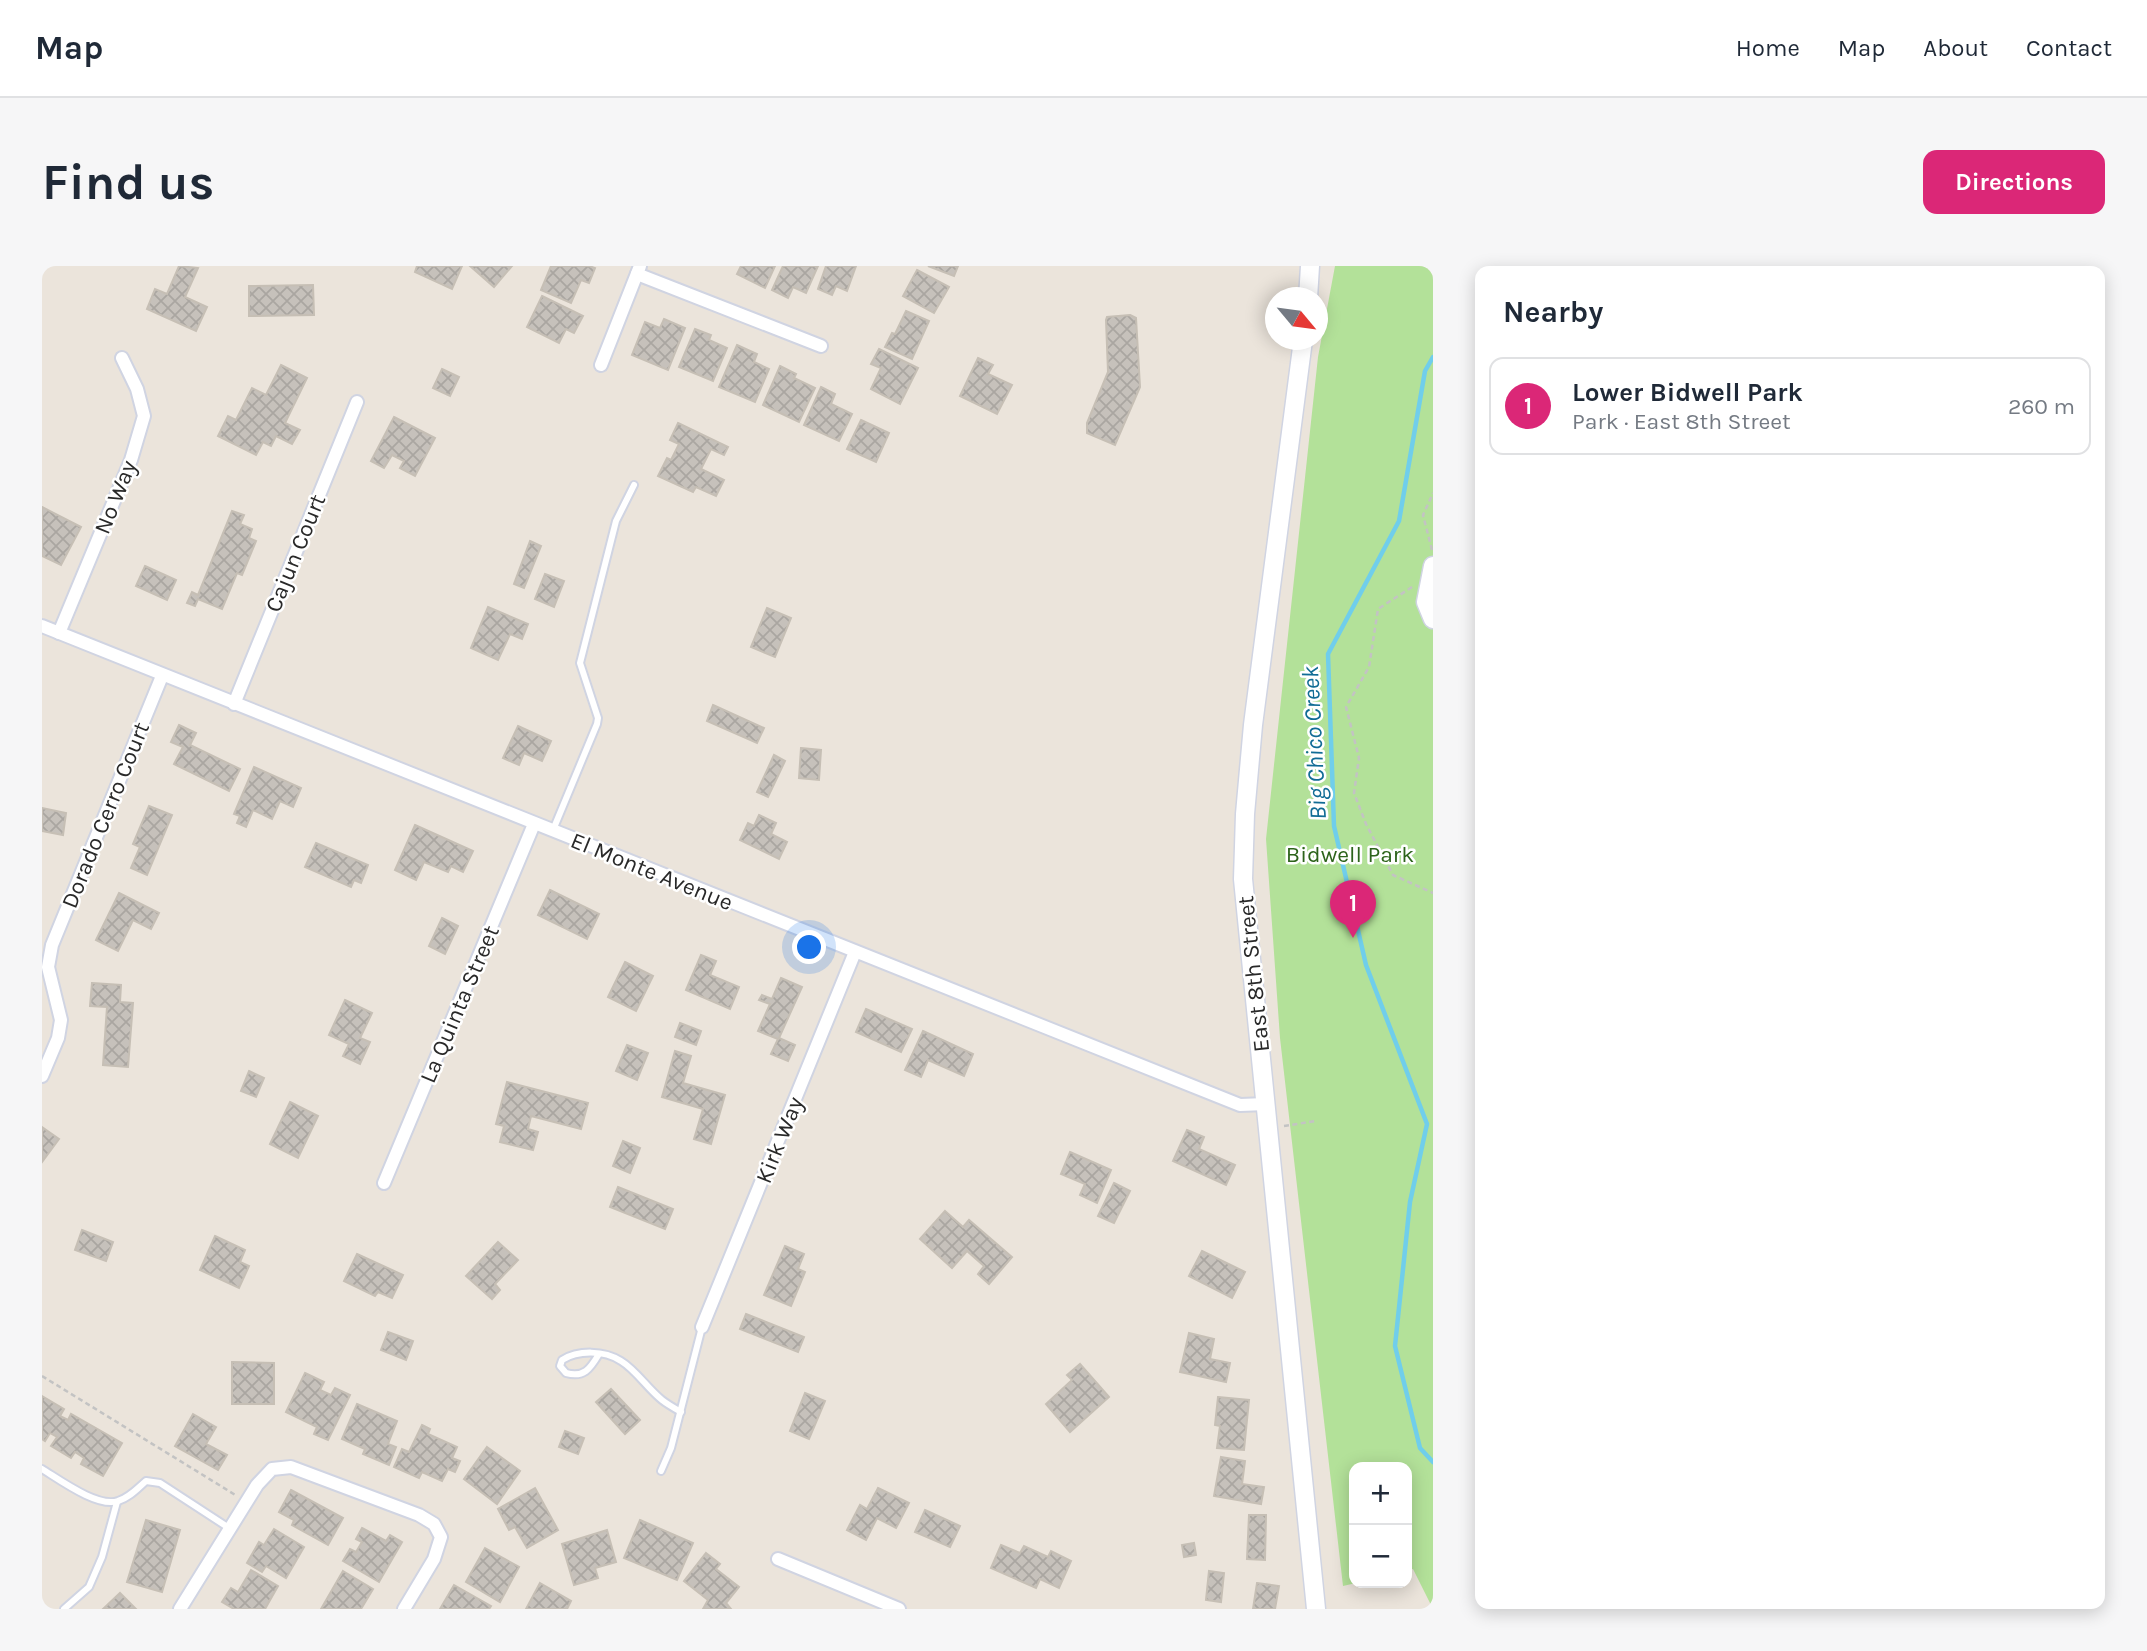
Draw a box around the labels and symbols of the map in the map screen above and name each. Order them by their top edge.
north arrow [1265,287,1328,350]
street label: No Way [89,456,143,538]
street label: Cajun Court [260,490,331,616]
water label: Big Chico Creek [1296,665,1332,821]
street label: Dorado Cerro Court [56,718,155,912]
street label: El Monte Avenue [567,827,737,916]
park label: Bidwell Park [1286,841,1414,868]
pin: 1 [1330,880,1376,938]
street label: East 8th Street [1232,894,1275,1053]
street label: La Quinta Street [414,921,505,1087]
your location [792,930,826,964]
street label: Kirk Way [750,1093,809,1187]

